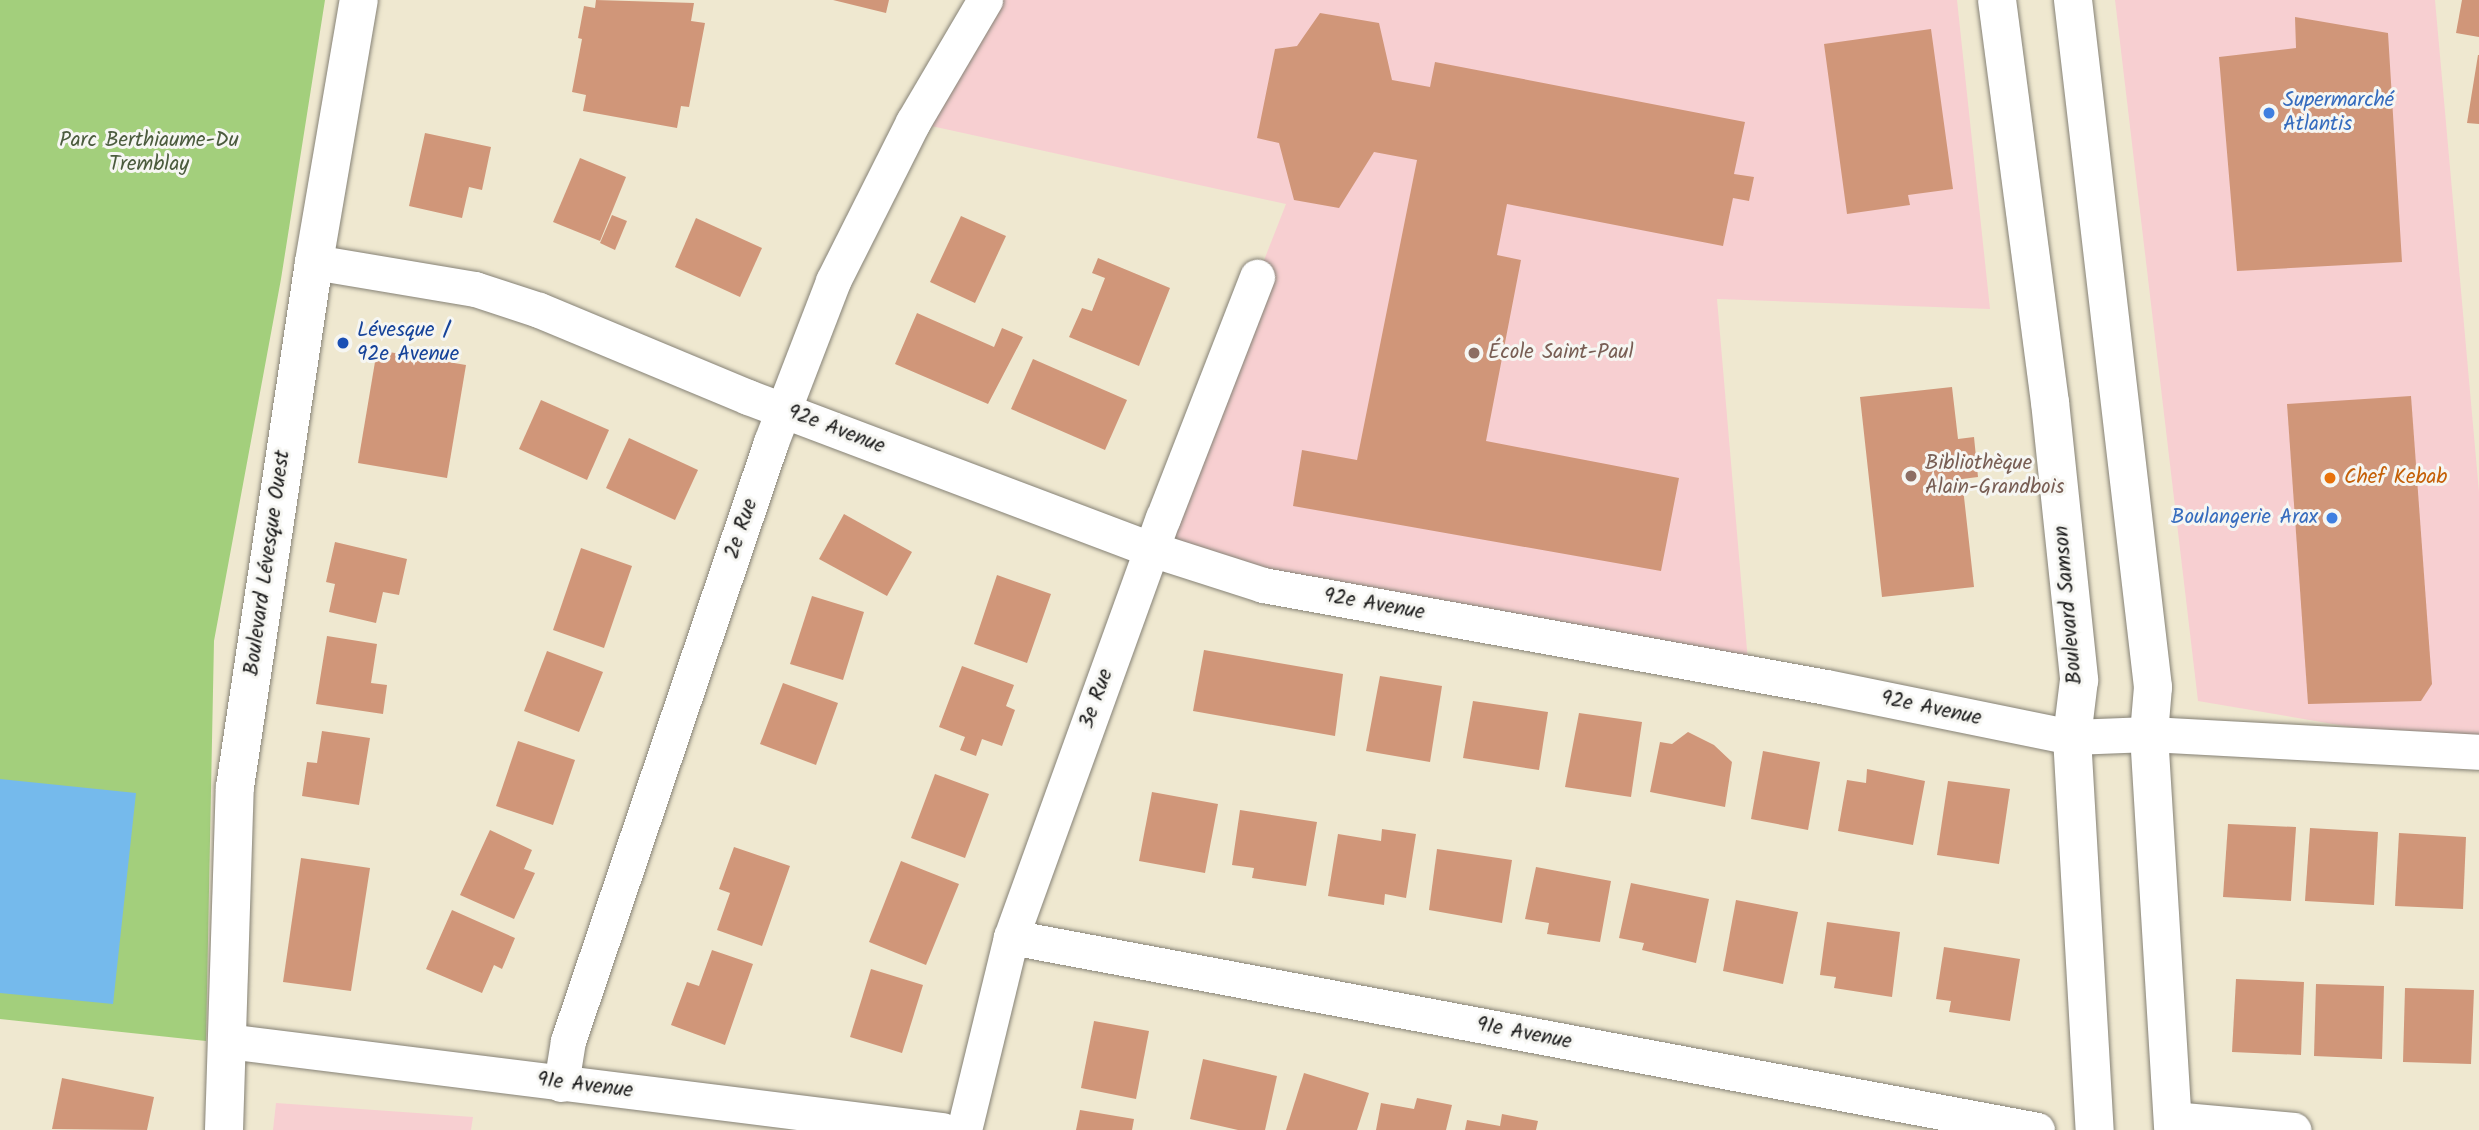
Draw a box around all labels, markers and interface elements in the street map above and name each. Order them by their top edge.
place label: Supermarché Atlantis [2283,88,2394,138]
marker: Supermarché Atlantis [2261,105,2277,121]
park label: Parc Berthiaume-Du Tremblay [59,128,239,178]
place label: Lévesque / 92e Avenue [357,318,459,368]
marker: Lévesque / 92e Avenue [335,335,351,351]
place label: École Saint-Paul [1488,340,1634,366]
marker: École Saint-Paul [1466,345,1482,361]
street label: 92e Avenue [784,400,888,460]
street label: Boulevard Lévesque Ouest [240,449,296,677]
place label: Bibliothèque Alain-Grandbois [1925,451,2064,501]
place label: Chef Kebab [2344,465,2447,491]
marker: Bibliothèque Alain-Grandbois [1903,468,1919,484]
marker: Chef Kebab [2322,470,2338,486]
street label: 2e Rue [720,496,764,562]
place label: Boulangerie Arax [2171,505,2318,531]
marker: Boulangerie Arax [2324,510,2340,526]
street label: Boulevard Samson [2049,524,2089,686]
street label: 92e Avenue [1322,584,1426,626]
street label: 3e Rue [1075,666,1119,732]
street label: 92e Avenue [1878,686,1984,732]
street label: 91e Avenue [1474,1012,1574,1056]
street label: 91e Avenue [536,1068,634,1104]

